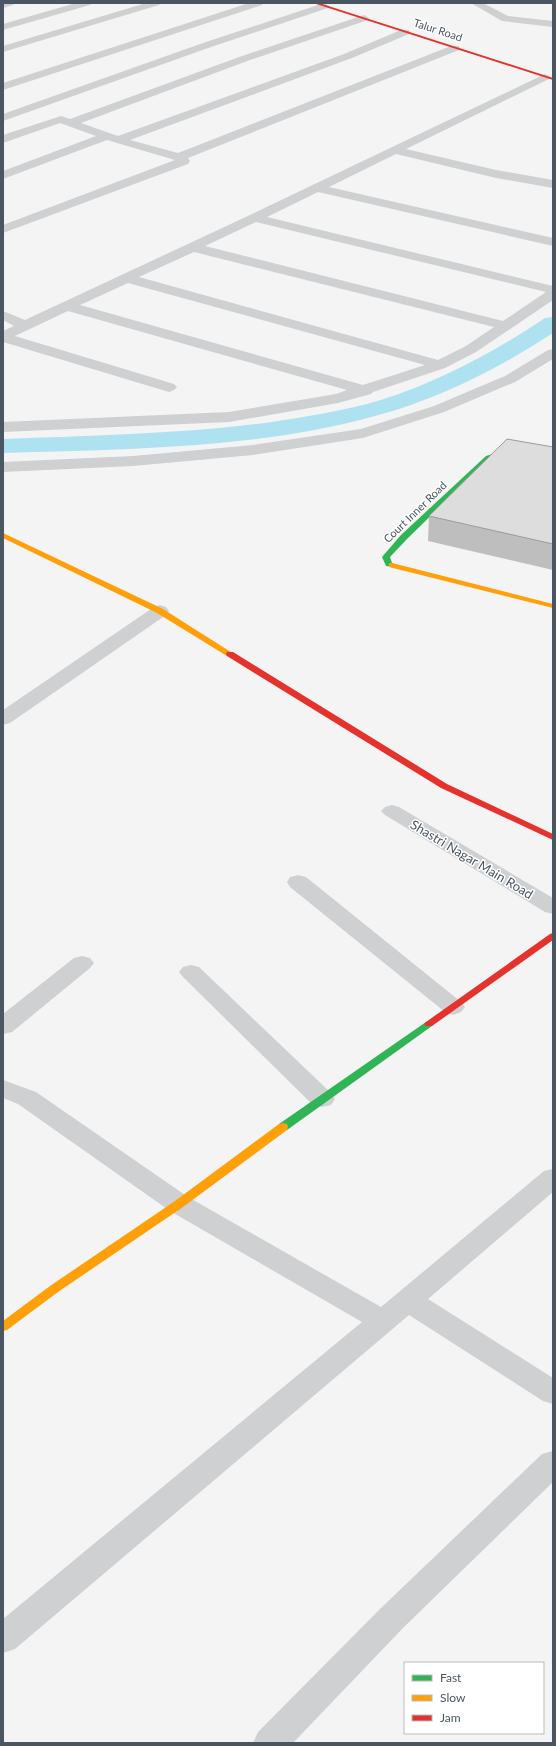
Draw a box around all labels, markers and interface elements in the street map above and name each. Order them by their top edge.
street label: Talur Road [412,16,464,43]
street label: Court Inner Road [380,478,449,545]
street label: Shastri Nagar Main Road [408,816,536,902]
legend [404,1662,544,1734]
text: Fast [440,1670,462,1685]
text: Slow [440,1690,466,1705]
text: Jam [440,1710,461,1725]

